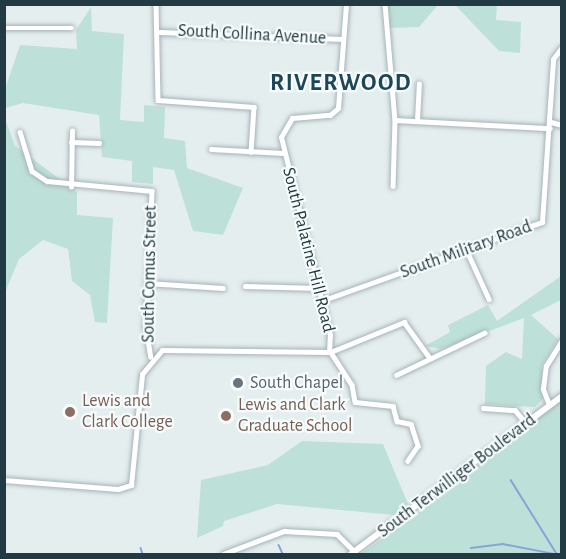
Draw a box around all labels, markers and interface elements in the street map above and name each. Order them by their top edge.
street label: South Collina Avenue [177,20,327,50]
district label: RIVERWOOD [270,70,412,98]
street label: South Palatine Hill Road [277,165,339,335]
street label: South Comus Street [138,205,162,343]
street label: South Military Road [397,216,535,284]
place label: South Chapel [250,372,343,394]
marker: South Chapel [231,376,245,390]
place label: Lewis and Clark College [82,391,173,434]
place label: Lewis and Clark Graduate School [238,395,352,438]
marker: Lewis and Clark College [63,405,77,419]
marker: Lewis and Clark Graduate School [219,409,233,423]
street label: South Terwilliger Boulevard [374,409,540,543]

